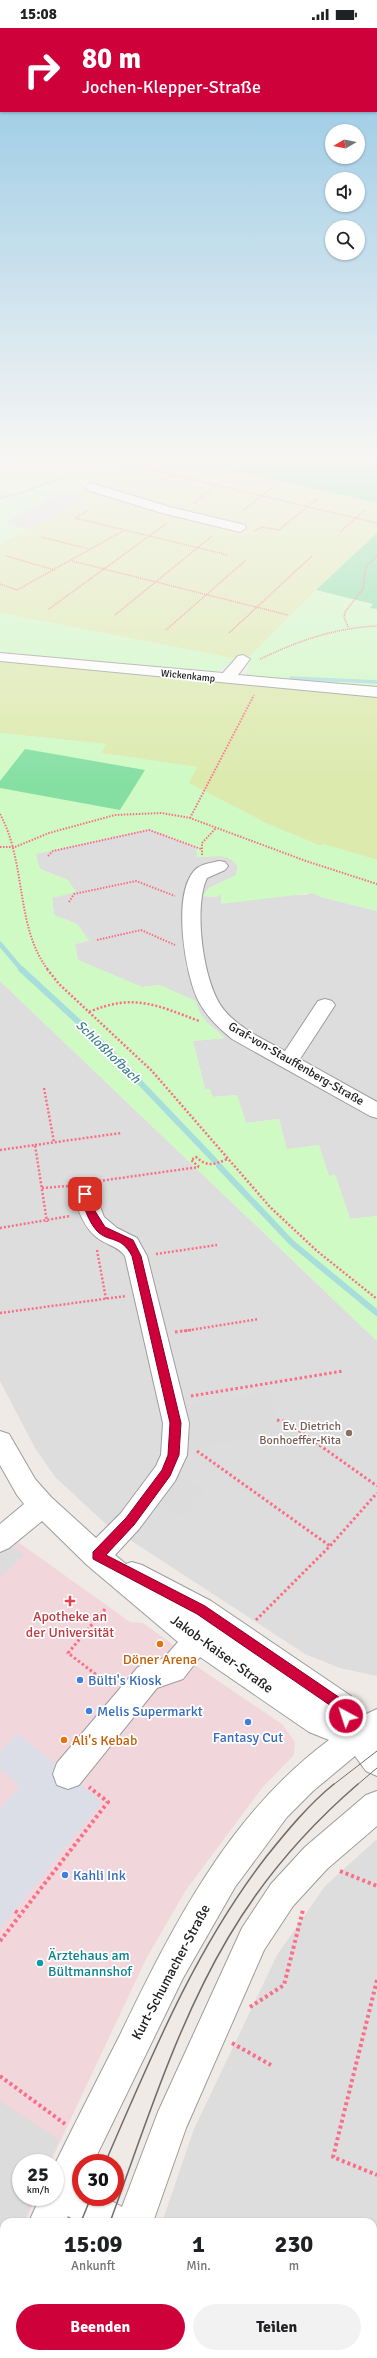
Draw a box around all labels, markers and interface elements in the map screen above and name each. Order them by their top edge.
text: 15:08 [20,5,57,23]
text: 80 m [82,42,141,76]
icon: right [16,44,68,96]
text: Jochen-Klepper-Straße [82,76,261,98]
north arrow [325,124,365,164]
map controls [325,124,365,260]
button: sound [325,172,365,212]
button: search [325,220,365,260]
street label: Wickenkamp [160,667,216,685]
water label: Schloßhofbach [72,1017,144,1087]
street label: Graf-von-Stauffenberg-Straße [225,1019,367,1109]
pin [68,1177,102,1211]
icon: arrive [74,1183,96,1205]
place label: Ev. Dietrich Bonhoeffer-Kita [259,1419,341,1448]
marker: Ev. Dietrich Bonhoeffer-Kita [344,1428,354,1438]
marker: Apotheke an der Universität [65,1596,75,1606]
place label: Apotheke an der Universität [26,1608,114,1641]
street label: Jakob-Kaiser-Straße [168,1611,276,1697]
marker: Döner Arena [155,1639,165,1649]
place label: Döner Arena [123,1651,197,1668]
place label: Bülti's Kiosk [88,1672,161,1689]
marker: Bülti's Kiosk [75,1675,85,1685]
position arrow [325,1695,367,1737]
place label: Melis Supermarkt [97,1703,203,1720]
marker: Melis Supermarkt [84,1706,94,1716]
marker: Fantasy Cut [243,1717,253,1727]
place label: Fantasy Cut [213,1729,283,1746]
place label: Ali's Kebab [72,1732,137,1749]
marker: Ali's Kebab [59,1735,69,1745]
place label: Kahli Ink [73,1867,126,1884]
marker: Kahli Ink [60,1870,70,1880]
street label: Kurt-Schumacher-Straße [128,1901,214,2043]
place label: Ärztehaus am Bültmannshof [48,1947,133,1980]
marker: Ärztehaus am Bültmannshof [35,1958,45,1968]
speed limit sign: 30 [72,2154,124,2206]
text: 25 [27,2162,49,2187]
text: km/h [27,2184,49,2196]
text: 15:09 [64,2229,123,2259]
text: 1 [192,2229,205,2259]
text: 230 [274,2229,313,2259]
text: Ankunft [71,2258,115,2274]
text: Min. [186,2258,211,2274]
text: m [289,2258,299,2274]
button: Beenden [16,2304,185,2350]
button: Teilen [193,2304,361,2350]

